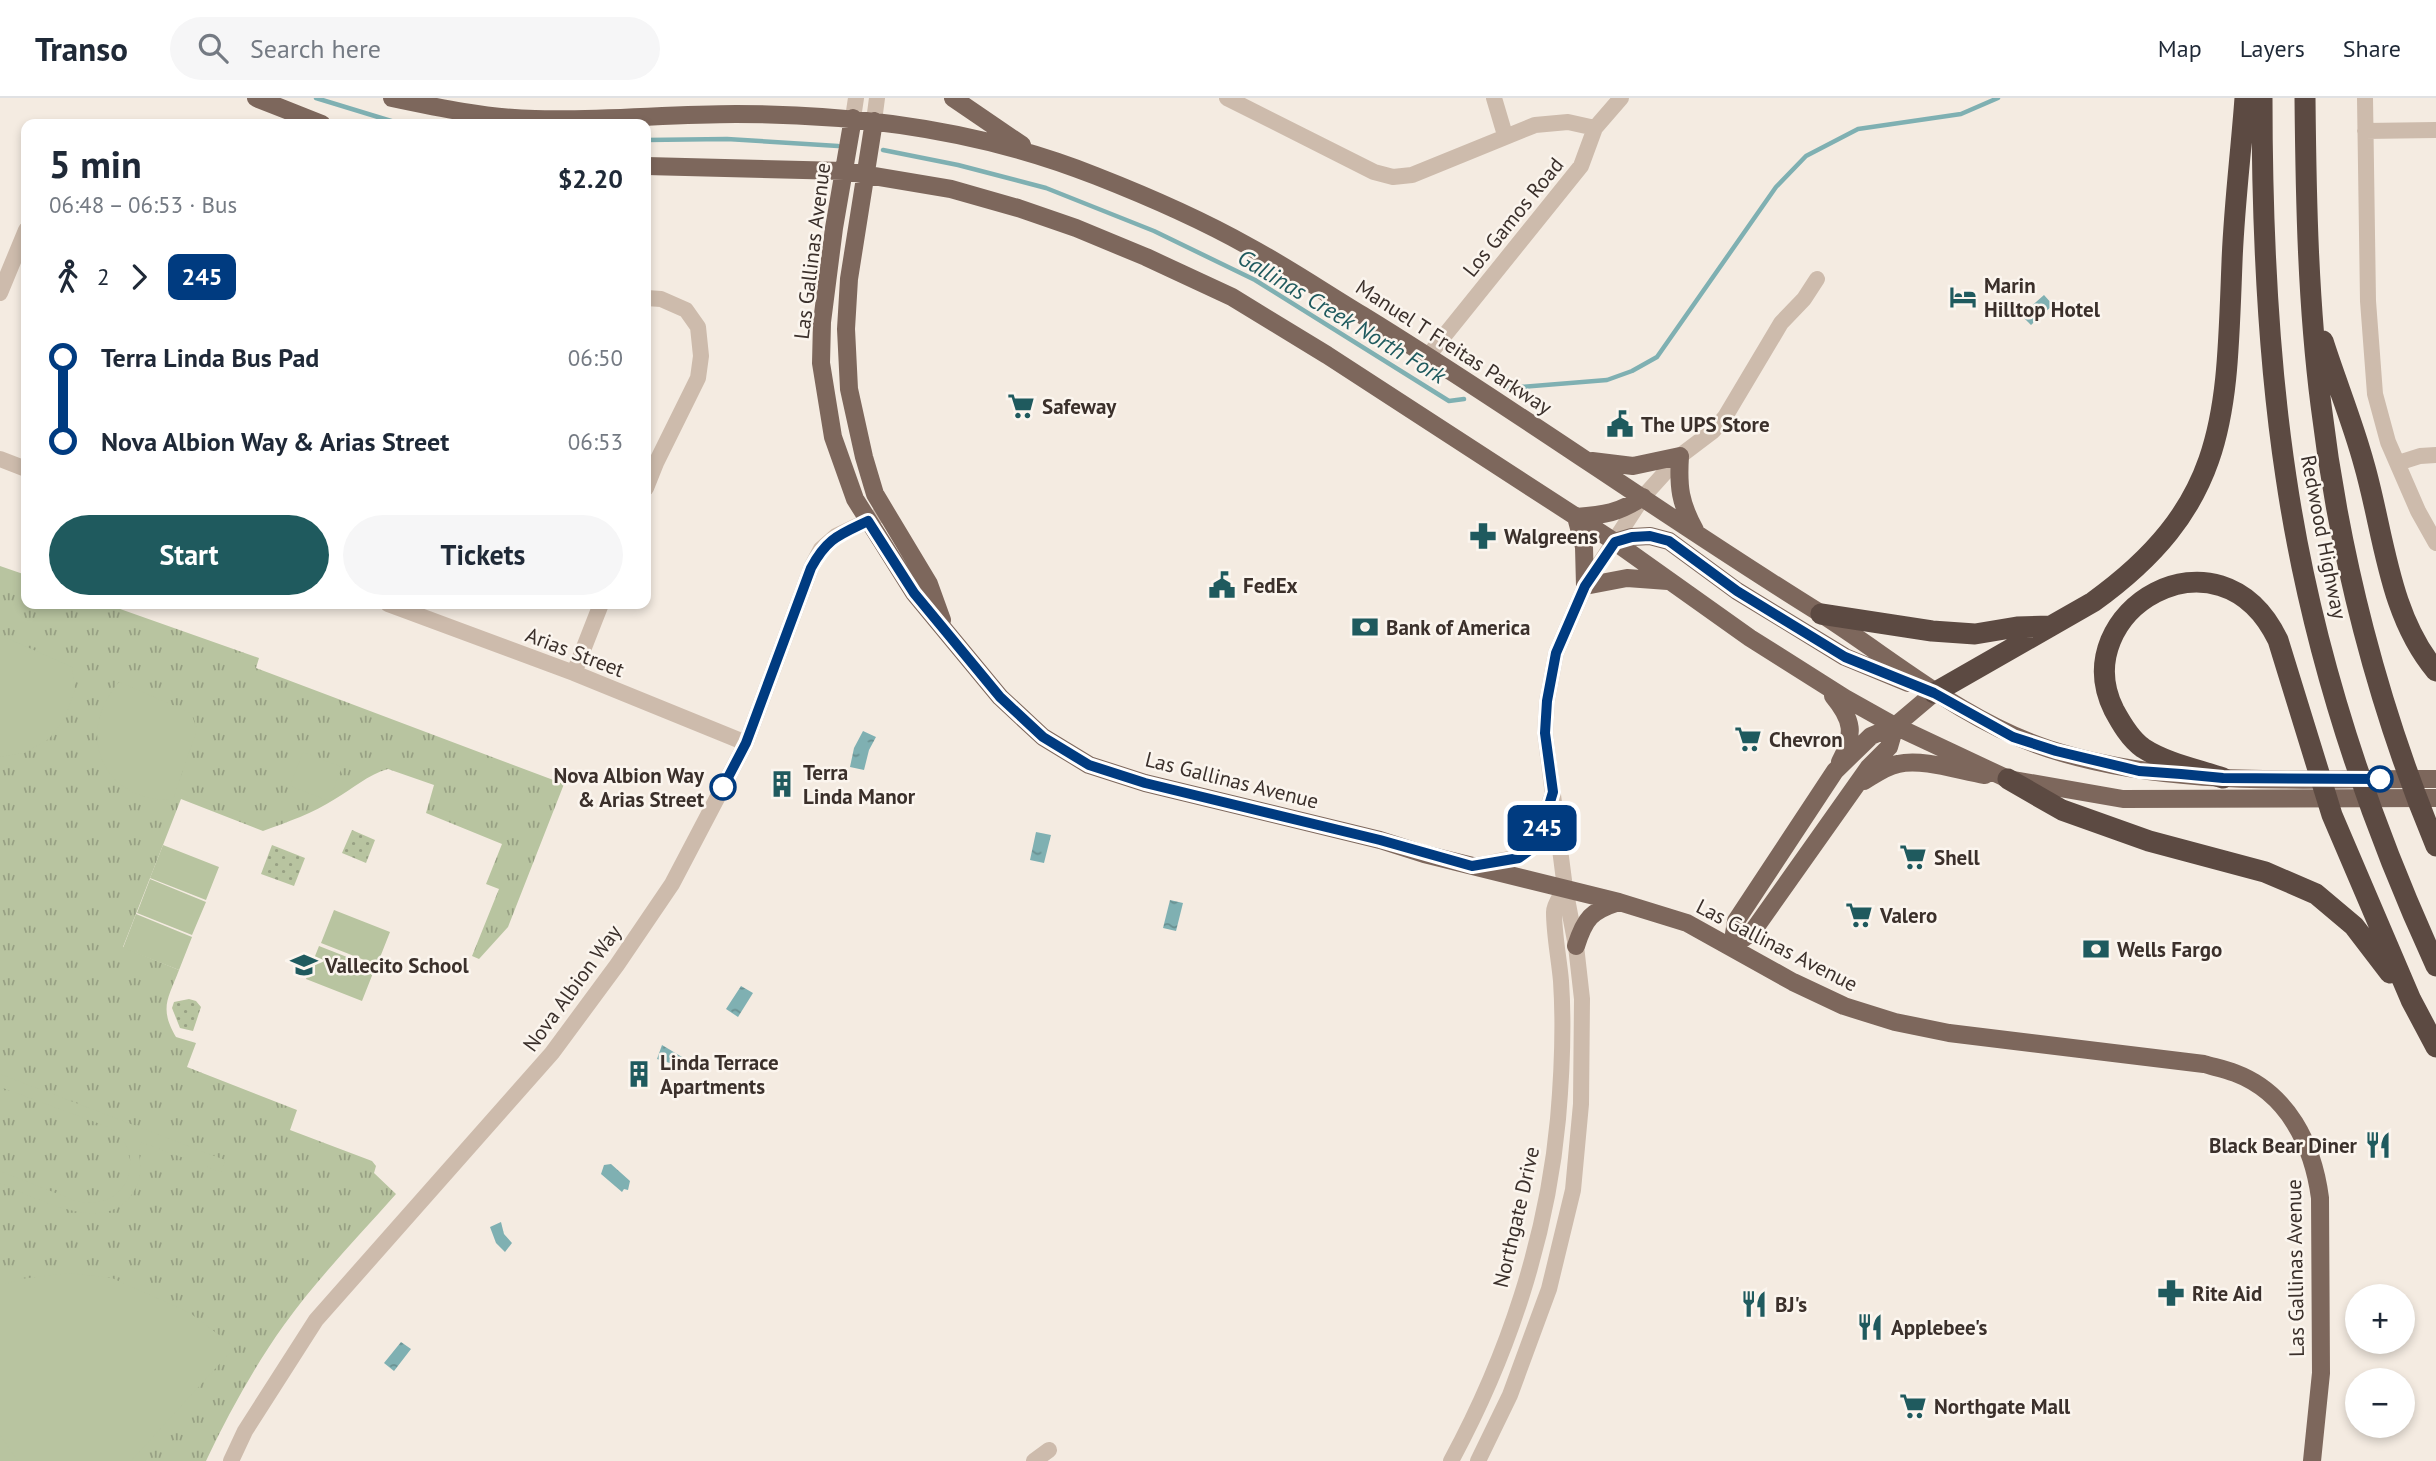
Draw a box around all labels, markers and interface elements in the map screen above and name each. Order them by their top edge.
search box [170,17,660,80]
text: Transo [35,27,128,70]
icon: search [194,29,232,67]
text: Search here [250,32,381,65]
text: Map [2158,33,2202,64]
text: Layers [2240,33,2305,64]
text: Share [2343,33,2401,64]
text: 5 min [49,139,142,188]
street label: Los Gamos Road [1457,152,1569,282]
street label: Las Gallinas Avenue [788,161,836,341]
text: $2.20 [558,162,623,195]
text: 06:48 – 06:53 · Bus [49,190,237,219]
water label: Gallinas Creek North Fork [1233,242,1453,391]
icon: walk [49,258,87,296]
icon: forward [120,258,158,296]
text: 245 [182,261,222,292]
text: 2 [97,262,110,291]
place label: Marin Hilltop Hotel [1984,272,2101,323]
street label: Manuel T Freitas Parkway [1351,273,1557,421]
hotel icon: Marin Hilltop Hotel [1948,282,1978,312]
text: Terra Linda Bus Pad [101,341,319,374]
text: 06:50 [568,343,623,372]
supermarket icon: Safeway [1006,391,1036,421]
place label: Safeway [1042,393,1117,420]
public building icon: The UPS Store [1605,409,1635,439]
place label: The UPS Store [1641,411,1770,438]
text: Nova Albion Way & Arias Street [101,425,449,458]
text: 06:53 [568,427,623,456]
street label: Redwood Highway [2295,453,2353,621]
button: Start [49,515,329,595]
button: Tickets [343,515,623,595]
pharmacy icon: Walgreens [1468,521,1498,551]
place label: Walgreens [1504,523,1598,550]
public building icon: FedEx [1207,570,1237,600]
place label: FedEx [1243,572,1298,599]
bank icon: Bank of America [1350,612,1380,642]
place label: Bank of America [1386,614,1530,641]
street label: Arias Street [522,621,628,683]
supermarket icon: Chevron [1733,724,1763,754]
place label: Chevron [1769,726,1843,753]
street label: Las Gallinas Avenue [1143,745,1321,815]
place label: Terra Linda Manor [803,759,916,810]
place label: Nova Albion Way & Arias Street [553,762,705,813]
unlabelled marker [2367,766,2393,792]
building icon: Terra Linda Manor [767,769,797,799]
marker: Nova Albion Way & Arias Street [710,774,736,800]
line badge: 245 [1502,805,1582,851]
text: 245 [1522,812,1562,843]
supermarket icon: Shell [1898,842,1928,872]
place label: Shell [1934,844,1980,871]
street label: Las Gallinas Avenue [1692,893,1862,997]
supermarket icon: Valero [1844,900,1874,930]
place label: Valero [1879,902,1937,929]
street label: Nova Albion Way [517,919,627,1057]
bank icon: Wells Fargo [2081,934,2111,964]
place label: Wells Fargo [2117,936,2222,963]
school or university icon: Vallecito School [289,950,319,980]
place label: Vallecito School [324,952,470,979]
place label: Linda Terrace Apartments [660,1049,779,1100]
building icon: Linda Terrace Apartments [624,1059,654,1089]
restaurant icon: Black Bear Diner [2363,1130,2393,1160]
place label: Black Bear Diner [2209,1132,2358,1159]
street label: Northgate Drive [1487,1144,1545,1290]
street label: Las Gallinas Avenue [2280,1179,2310,1357]
pharmacy icon: Rite Aid [2156,1278,2186,1308]
place label: Rite Aid [2192,1280,2262,1307]
map controls [2345,1284,2415,1438]
button: + [2345,1284,2415,1354]
restaurant icon: BJ's [1739,1289,1769,1319]
place label: BJ's [1775,1291,1807,1318]
restaurant icon: Applebee's [1855,1312,1885,1342]
place label: Applebee's [1891,1314,1987,1341]
button: − [2345,1368,2415,1438]
supermarket icon: Northgate Mall [1898,1391,1928,1421]
place label: Northgate Mall [1934,1393,2071,1420]

